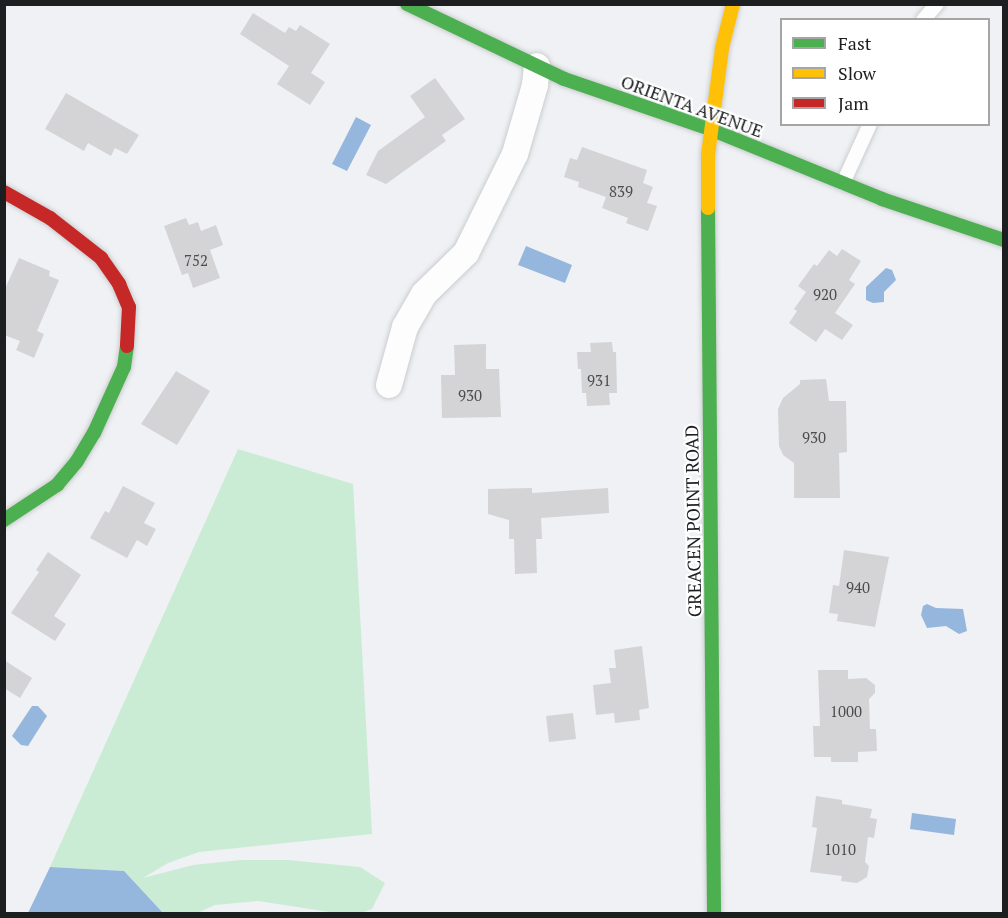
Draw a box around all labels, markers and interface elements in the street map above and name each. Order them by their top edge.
legend [780,18,990,126]
text: Fast [838,31,871,55]
text: Slow [838,61,876,85]
street label: ORIENTA AVENUE [618,70,766,142]
text: Jam [838,91,869,115]
house number: 839 [609,183,633,201]
house number: 752 [184,252,208,270]
house number: 920 [813,286,837,304]
house number: 931 [587,372,611,390]
house number: 930 [458,387,482,405]
street label: GREACEN POINT ROAD [681,425,705,617]
house number: 930 [802,429,826,447]
house number: 940 [846,579,870,597]
house number: 1000 [830,703,862,721]
house number: 1010 [824,841,856,859]

